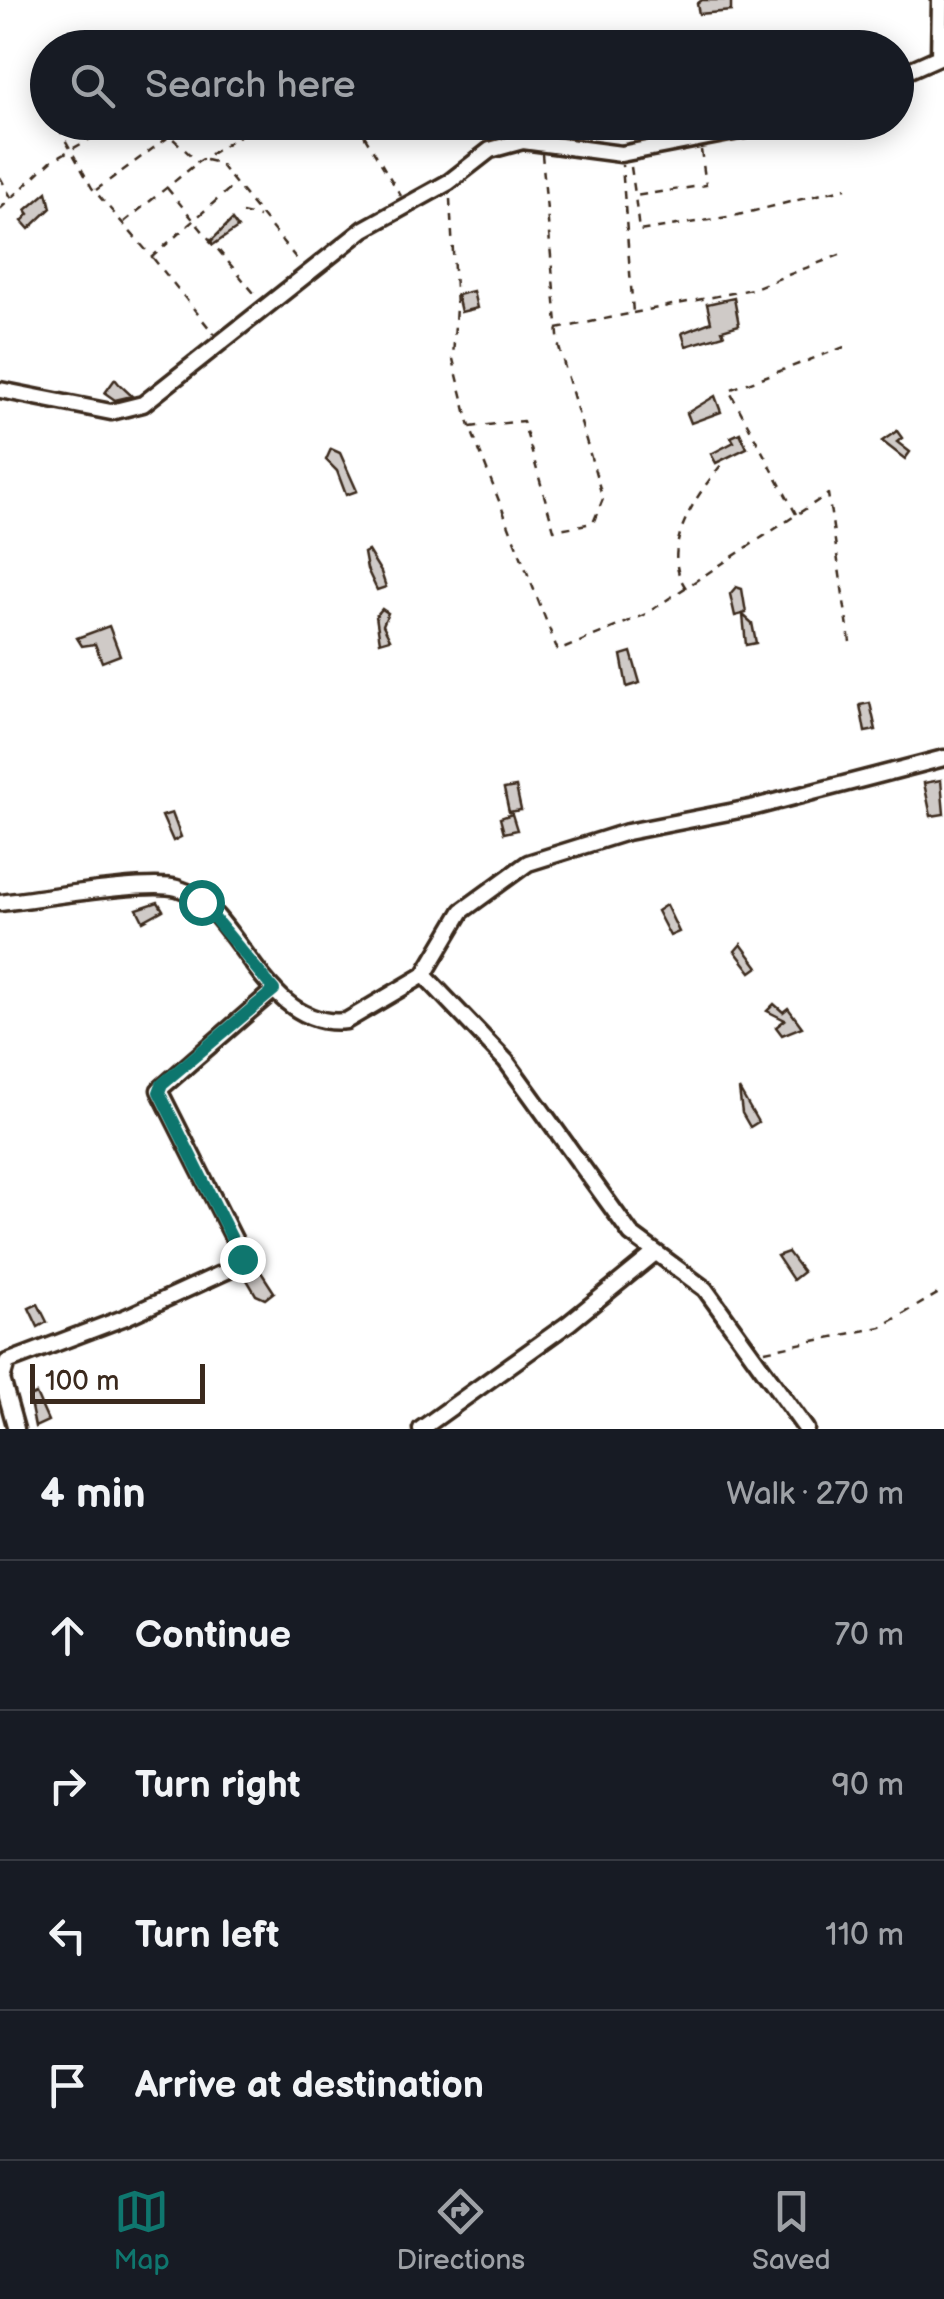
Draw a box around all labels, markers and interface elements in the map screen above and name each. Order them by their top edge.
search box [30,30,914,140]
icon: search [65,58,120,113]
text: Search here [145,63,356,108]
route start [179,880,225,926]
route end [220,1237,266,1283]
scale bar [30,1359,205,1404]
text: 100 m [45,1365,119,1398]
text: 4 min [40,1469,146,1520]
text: Walk · 270 m [726,1475,904,1514]
icon: ahead [40,1608,95,1663]
text: Continue [135,1613,291,1658]
text: 70 m [834,1616,904,1655]
icon: right [40,1758,95,1813]
text: Turn right [135,1763,300,1808]
text: 90 m [832,1766,904,1805]
icon: left [40,1908,95,1963]
text: Turn left [135,1913,279,1958]
text: 110 m [825,1916,904,1955]
icon: arrive [40,2058,95,2113]
text: Arrive at destination [135,2063,484,2108]
tab: Map [113,2184,170,2277]
tab: Directions [396,2184,525,2277]
tab: Saved [752,2184,831,2277]

